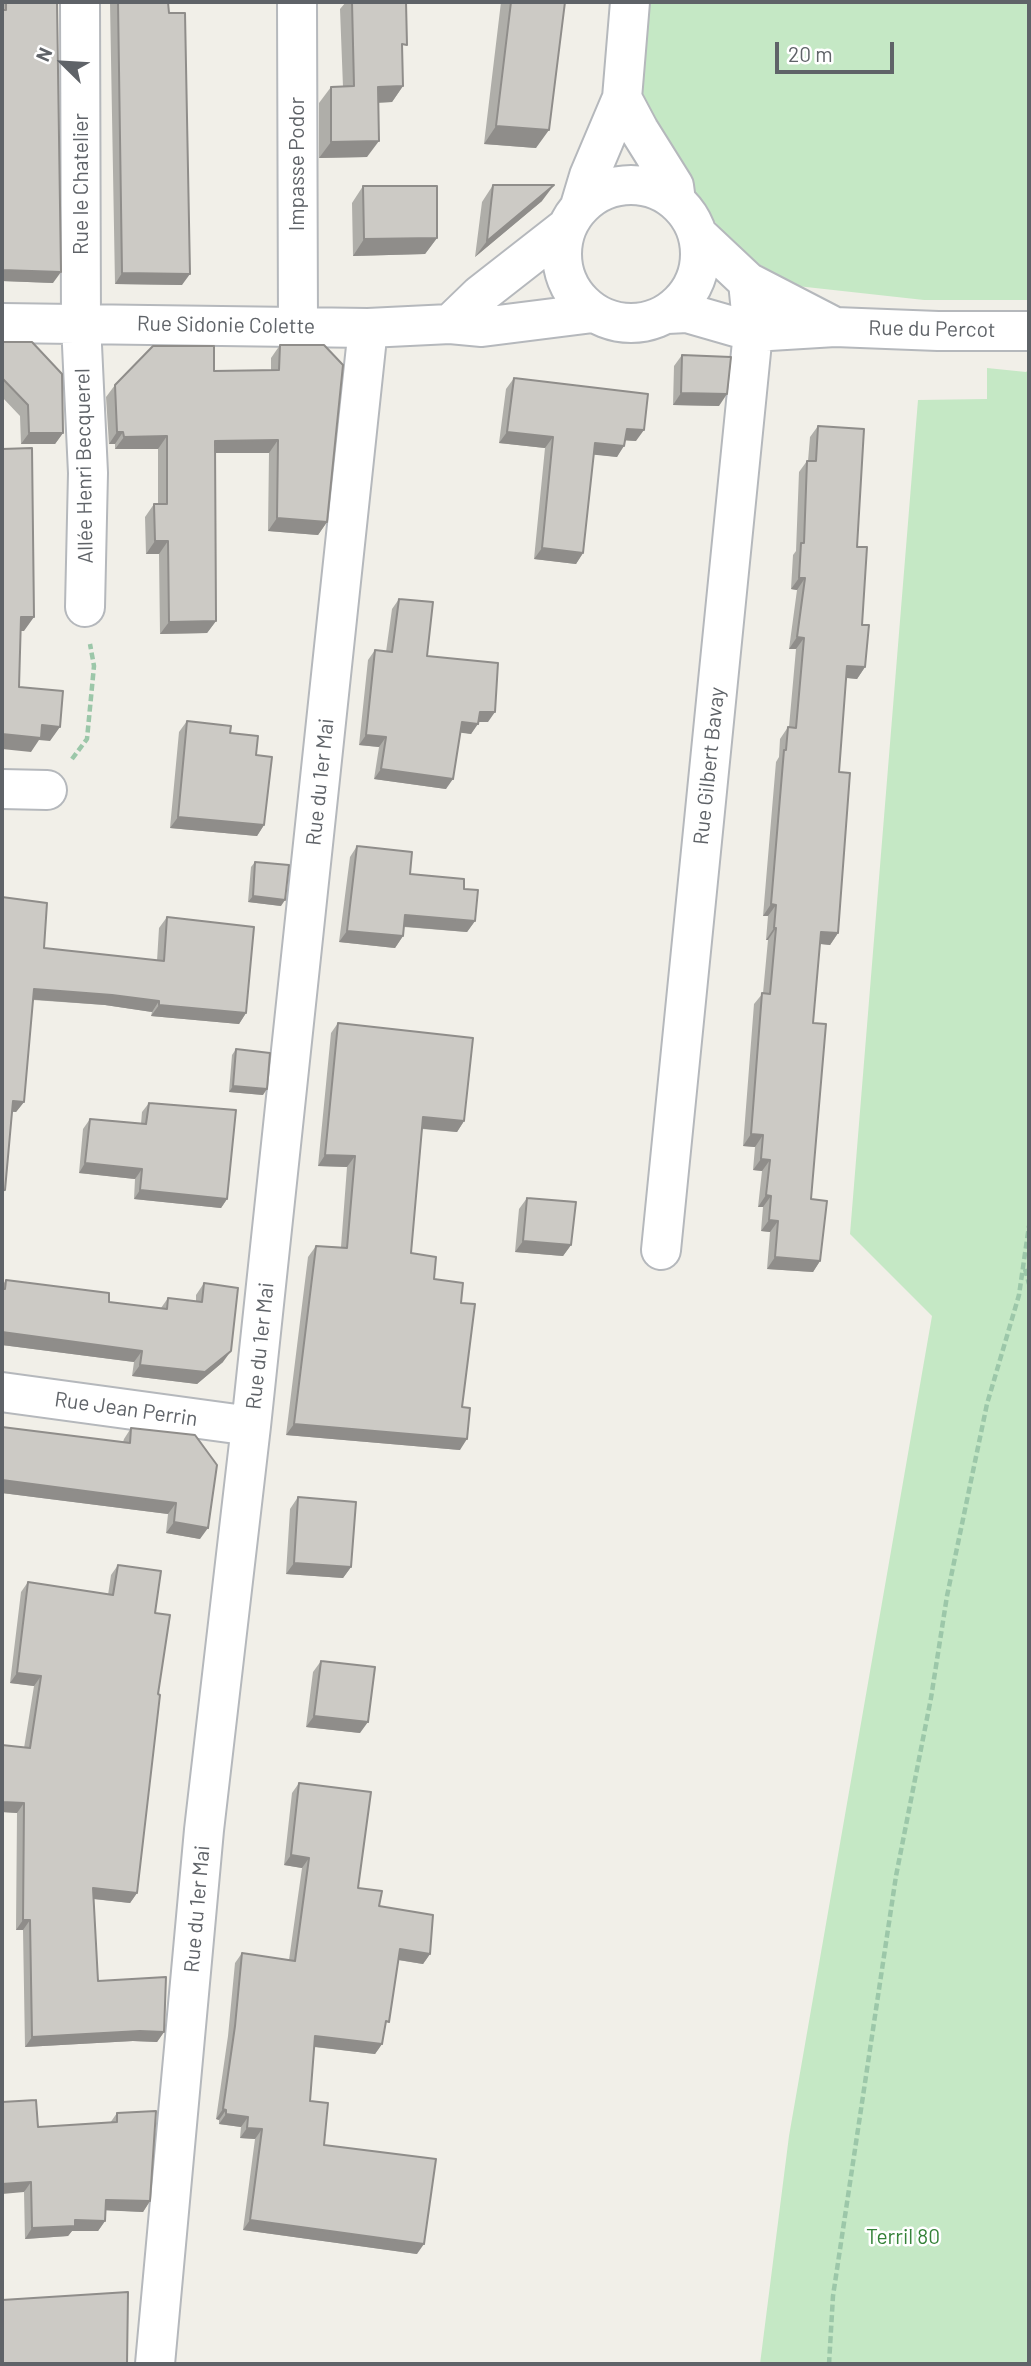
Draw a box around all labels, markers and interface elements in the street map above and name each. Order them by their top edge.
north arrow [28,28,98,98]
scale bar [779,28,898,72]
text: 20 m [788,41,833,66]
text: N [30,44,56,65]
street label: Impasse Podor [284,97,310,231]
street label: Rue le Chatelier [68,113,94,255]
street label: Rue Sidonie Colette [137,311,315,339]
street label: Rue du Percot [868,315,996,343]
street label: Allée Henri Becquerel [70,368,98,564]
street label: Rue Gilbert Bavay [688,686,730,846]
street label: Rue du 1er Mai [301,717,339,847]
street label: Rue du 1er Mai [241,1281,279,1411]
street label: Rue Jean Perrin [53,1386,199,1432]
street label: Rue du 1er Mai [179,1844,215,1974]
park label: Terril 80 [866,2224,940,2250]

